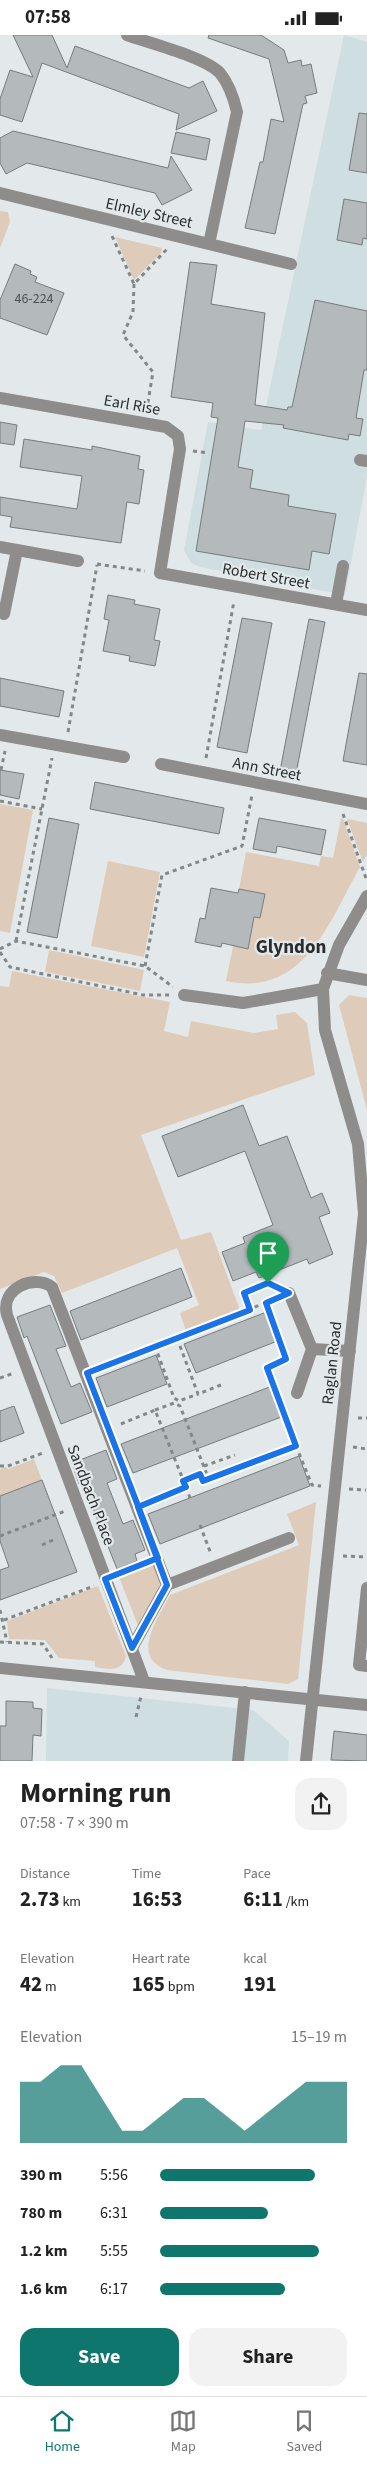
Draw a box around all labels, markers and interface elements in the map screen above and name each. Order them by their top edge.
text: 07:58 [25,4,71,31]
street label: Elmley Street [103,192,195,234]
house number: 46-224 [14,289,54,309]
street label: Earl Rise [102,389,162,421]
street label: Robert Street [220,557,312,595]
street label: Ann Street [231,752,304,787]
district label: Glyndon [256,934,326,961]
pin [247,1232,289,1283]
icon: arrive [254,1239,282,1267]
street label: Raglan Road [317,1320,347,1406]
street label: Sandbach Place [62,1441,120,1549]
text: Morning run [20,1773,171,1813]
button: share [295,1778,347,1830]
text: 07:58 · 7 × 390 m [20,1812,129,1834]
text: Distance [20,1864,70,1884]
text: Time [132,1864,161,1884]
text: Pace [243,1864,271,1884]
text: 2.73 [20,1884,60,1914]
text: 16:53 [132,1884,182,1914]
text: 6:11 [243,1884,283,1914]
text: km [60,1892,81,1912]
text: /km [283,1892,309,1912]
text: Elevation [20,1949,75,1969]
text: Heart rate [132,1949,190,1969]
text: kcal [243,1949,267,1969]
text: 42 [20,1969,42,1999]
text: 165 [132,1969,165,1999]
text: 191 [243,1969,277,1999]
text: m [42,1977,57,1997]
text: bpm [165,1977,195,1997]
text: Elevation [20,2026,82,2048]
text: 15–19 m [291,2026,347,2048]
text: 390 m [20,2164,62,2186]
text: 5:56 [100,2164,128,2186]
text: 780 m [20,2202,62,2224]
text: 6:31 [100,2202,128,2224]
text: 1.2 km [20,2240,67,2262]
text: 5:55 [100,2240,128,2262]
text: 1.6 km [20,2278,67,2300]
text: 6:17 [100,2278,128,2300]
button: Save [20,2328,179,2386]
button: Share [189,2328,347,2386]
tab: Home [45,2407,80,2457]
tab: Map [169,2407,197,2457]
tab: Saved [287,2407,322,2457]

